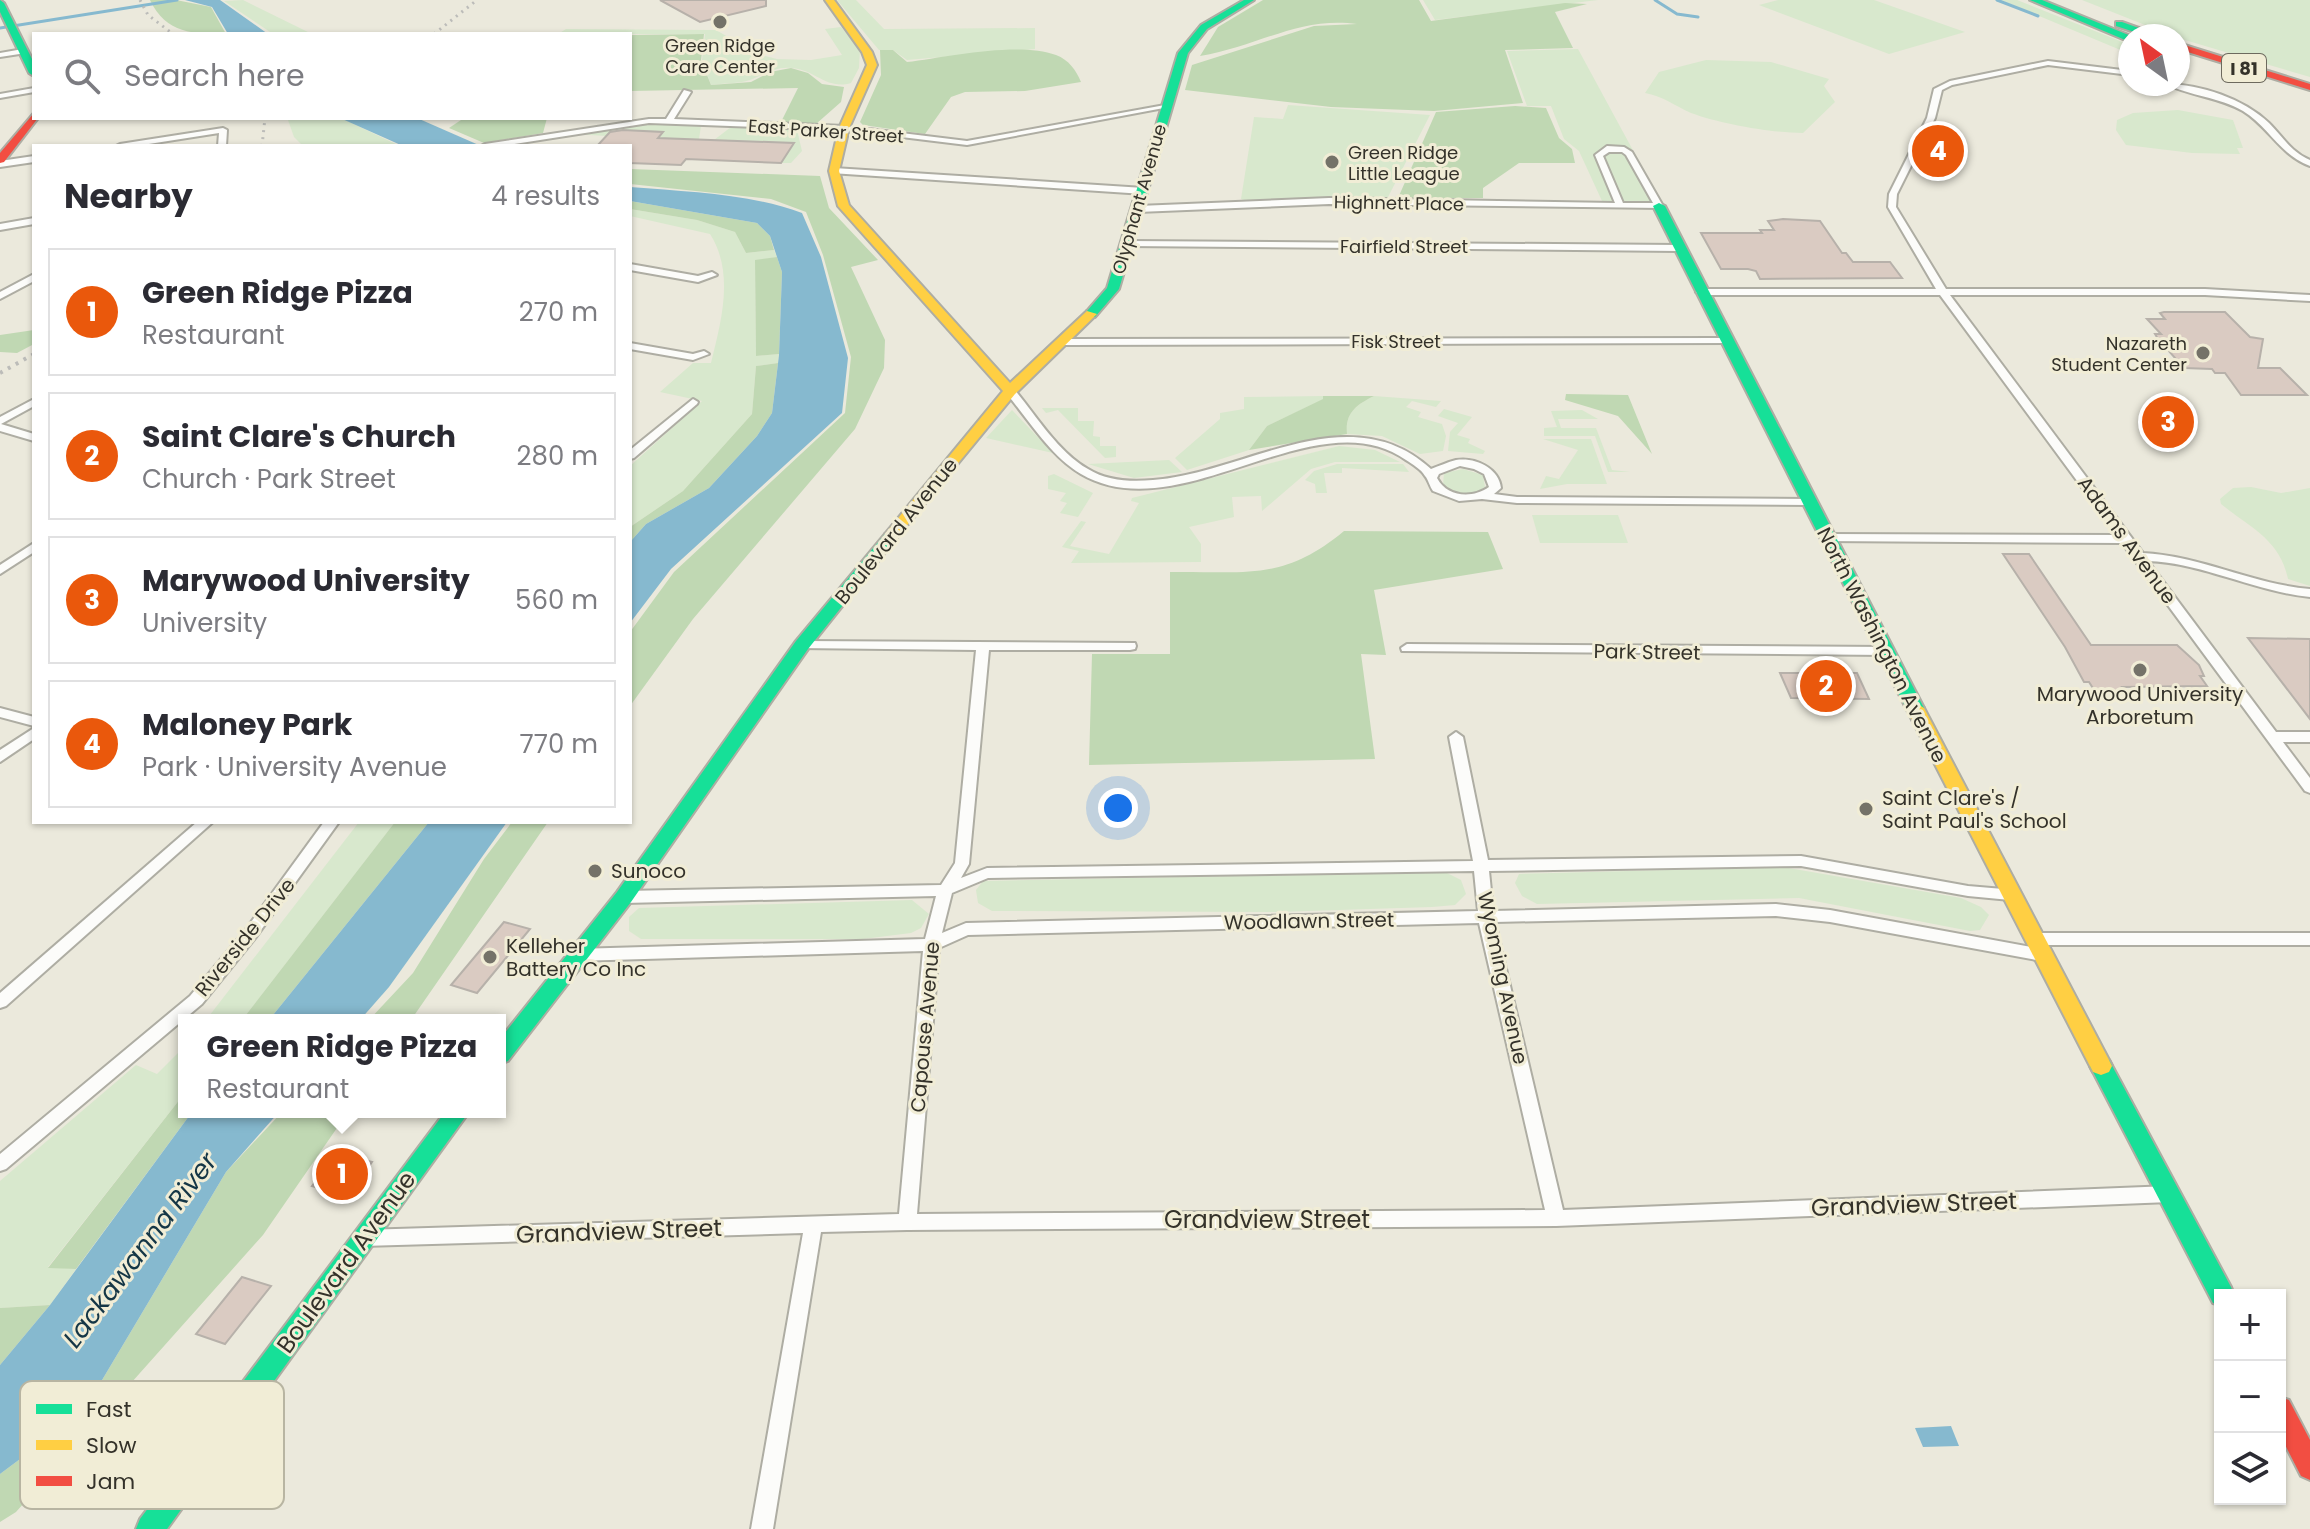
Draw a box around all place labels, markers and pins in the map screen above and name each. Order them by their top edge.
marker: Green Ridge Care Center [711,13,729,31]
place label: Green Ridge Care Center [665,33,775,79]
pin: 4 [1912,121,1964,181]
place label: Green Ridge Little League [1348,140,1460,186]
marker: Green Ridge Little League [1323,153,1341,171]
place label: Nazareth Student Center [2051,331,2187,377]
marker: Nazareth Student Center [2194,344,2212,362]
pin: 3 [2142,392,2194,452]
pin: 2 [1800,656,1852,716]
marker: Marywood University Arboretum [2131,661,2149,679]
place label: Marywood University Arboretum [2037,680,2243,731]
place label: Saint Clare's / Saint Paul's School [1882,784,2067,835]
marker: Saint Clare's / Saint Paul's School [1857,800,1875,818]
place label: Sunoco [611,857,686,885]
marker: Sunoco [586,862,604,880]
place label: Kelleher Battery Co Inc [506,932,646,983]
marker: Kelleher Battery Co Inc [481,948,499,966]
pin: 1 [316,1144,368,1204]

